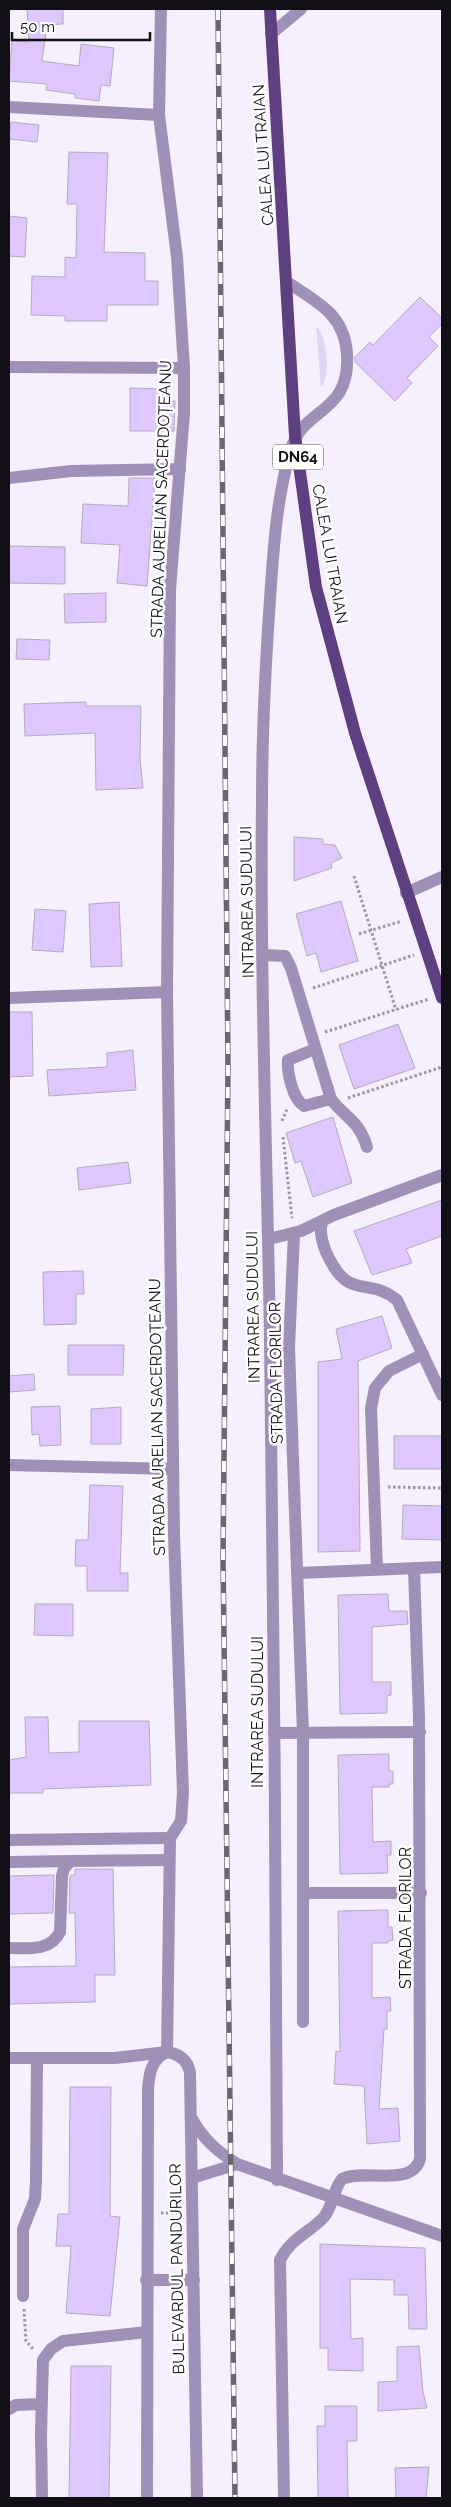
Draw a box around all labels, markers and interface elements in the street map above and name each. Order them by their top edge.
scale bar [12,10,150,42]
text: 50 m [20,18,55,36]
street label: CALEA LUI TRAIAN [249,84,277,226]
street label: STRADA AURELIAN SACERDOȚEANU [147,360,175,638]
road number: DN64 [273,444,323,470]
street label: CALEA LUI TRAIAN [308,483,352,625]
street label: INTRAREA SUDULUI [236,826,258,978]
street label: INTRAREA SUDULUI [242,1231,264,1383]
street label: STRADA AURELIAN SACERDOȚEANU [145,1278,169,1556]
street label: STRADA FLORILOR [265,1302,287,1444]
street label: INTRAREA SUDULUI [248,1636,267,1788]
street label: STRADA FLORILOR [396,1847,415,1989]
street label: BULEVARDUL PANDURILOR [166,2163,188,2375]

